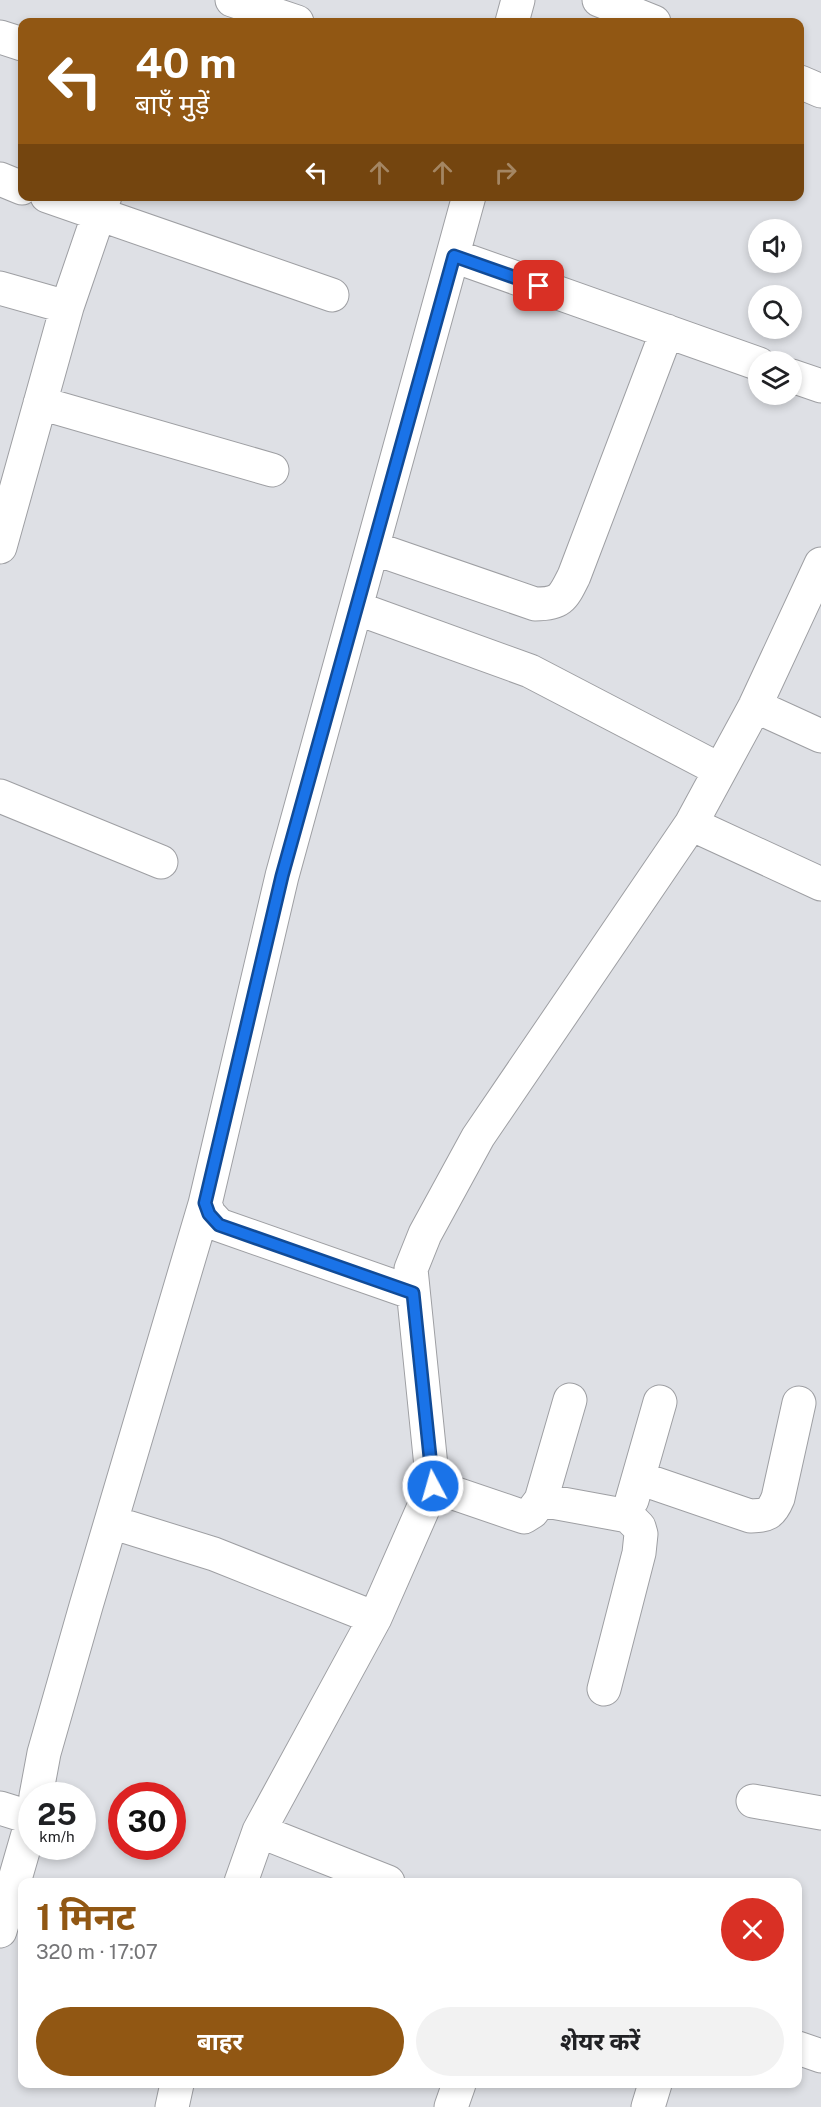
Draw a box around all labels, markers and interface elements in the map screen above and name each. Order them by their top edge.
text: 40 m [135,38,237,87]
icon: left [36,42,114,120]
text: बाएँ मुड़ें [135,88,210,120]
icon: left [300,156,333,189]
icon: ahead [363,156,396,189]
icon: ahead [426,156,459,189]
icon: right [489,156,522,189]
map controls [748,219,802,405]
button: sound [748,219,802,273]
pin [513,260,564,311]
icon: arrive [522,269,555,302]
button: search [748,285,802,339]
button: layers [748,351,802,405]
position arrow [401,1454,465,1518]
speed limit sign: 30 [108,1782,186,1860]
text: 25 [37,1796,77,1832]
text: km/h [39,1828,75,1845]
text: 1 मिनट [36,1896,135,1938]
button: close [721,1898,784,1961]
text: 320 m · 17:07 [36,1940,158,1964]
button: बाहर [36,2007,404,2076]
button: शेयर करें [416,2007,784,2076]

